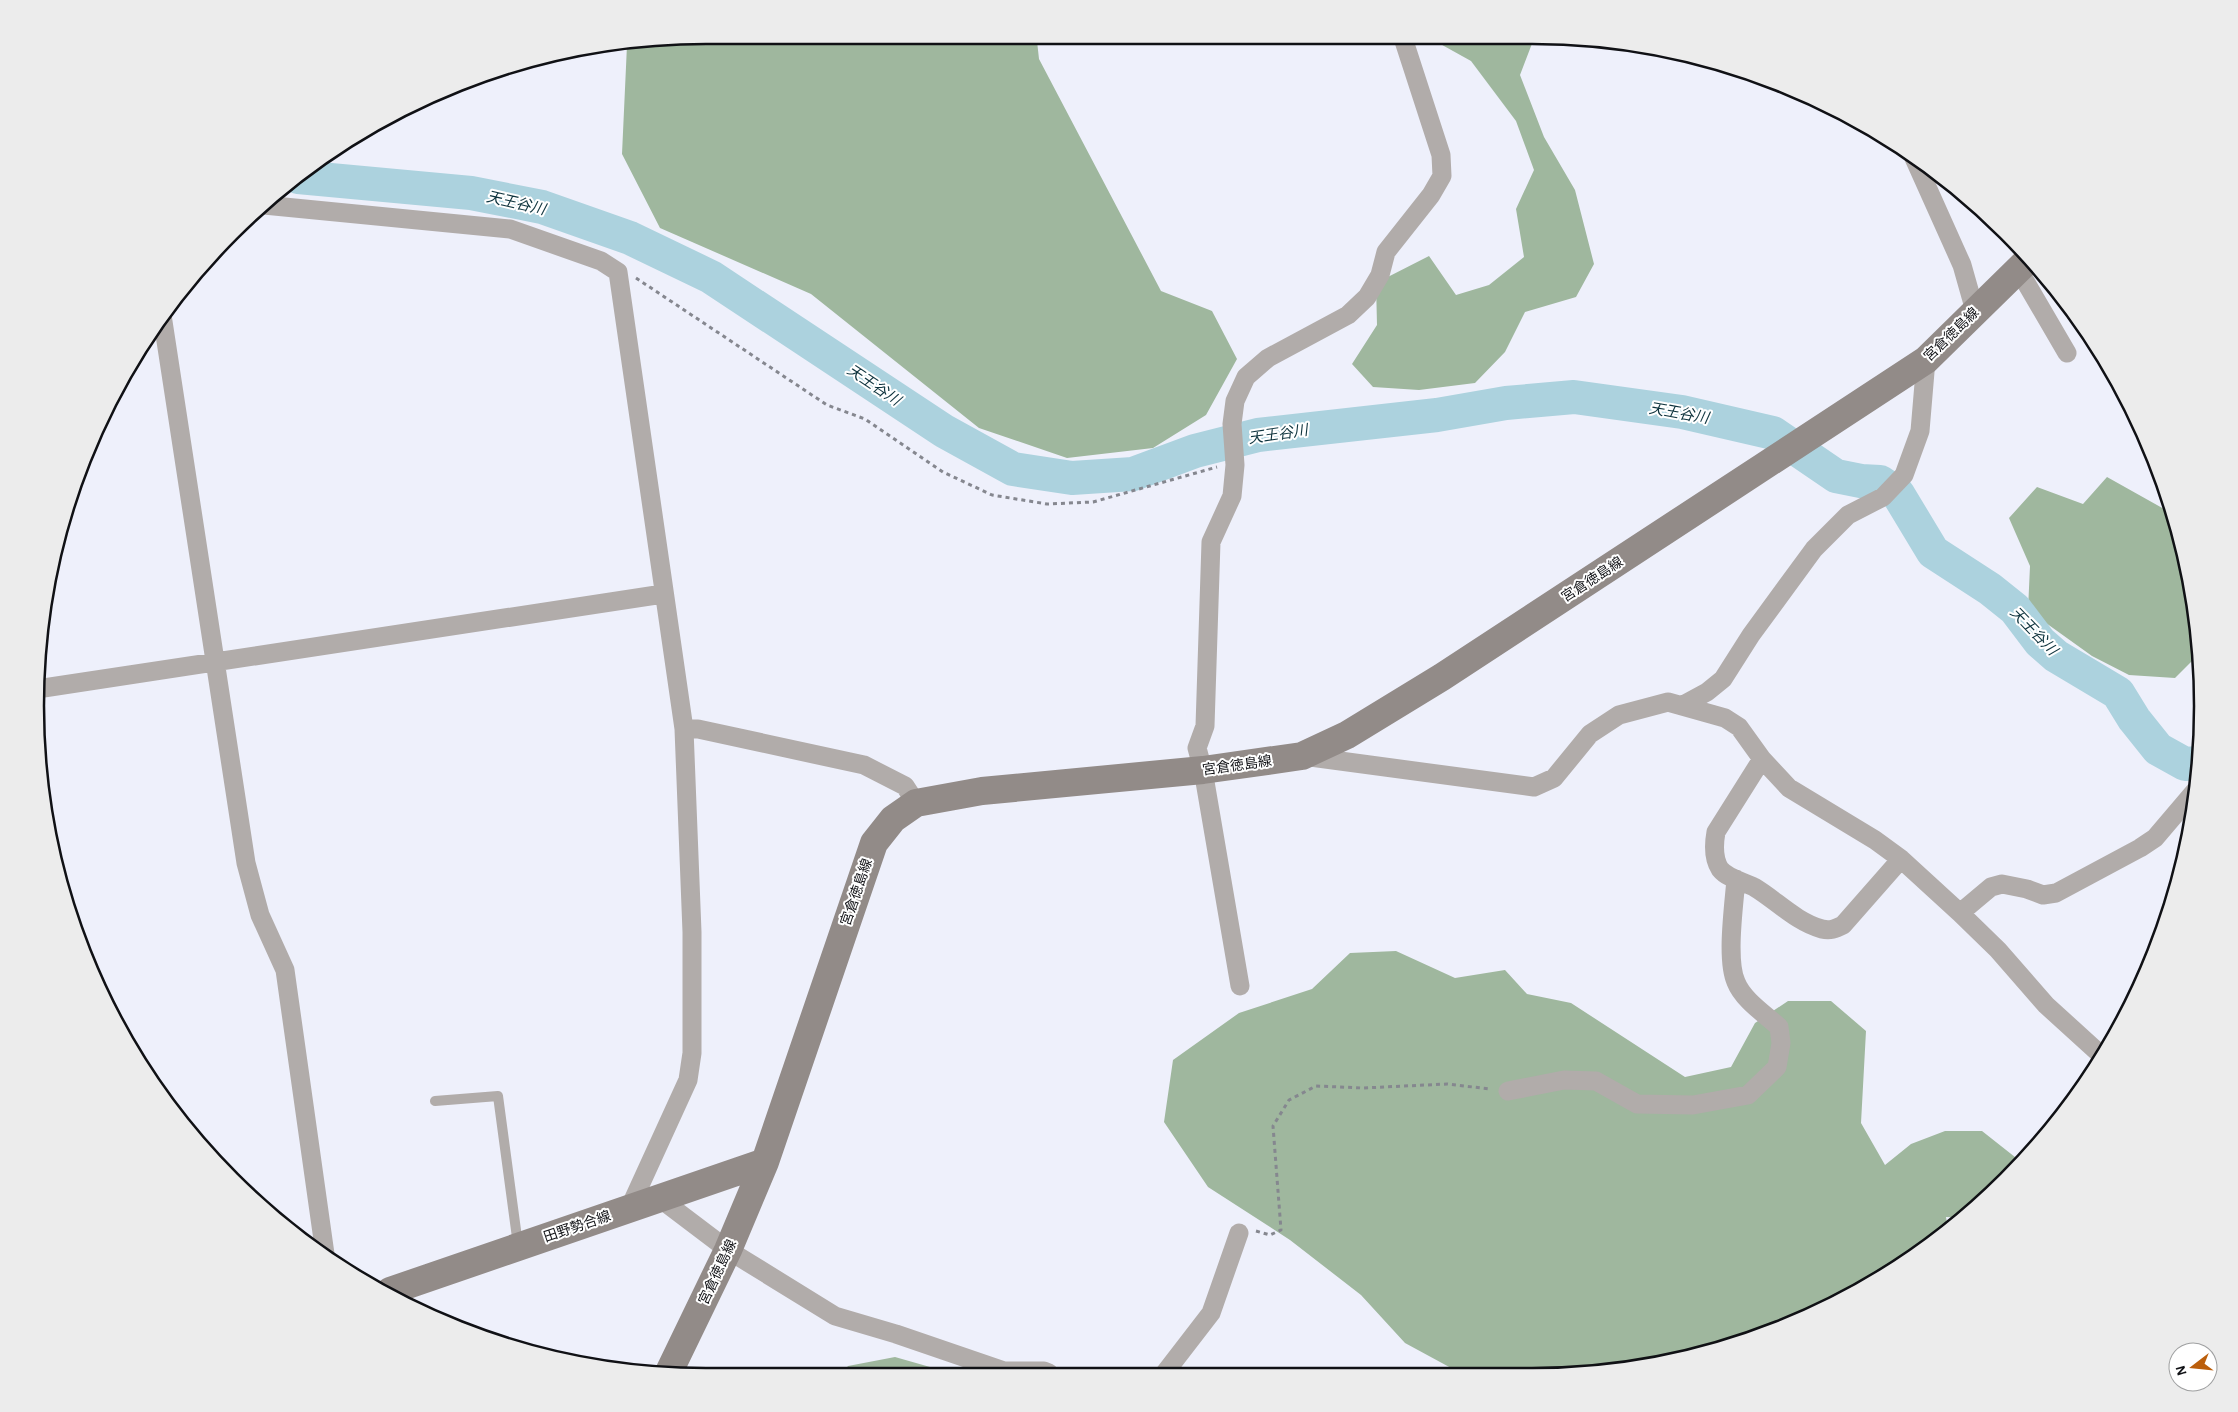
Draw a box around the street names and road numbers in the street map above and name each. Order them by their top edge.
street label: 宮倉徳島線 [1921,305,1982,364]
street label: 宮倉徳島線 [1559,554,1626,605]
street label: 宮倉徳島線 [1201,753,1273,778]
street label: 宮倉徳島線 [838,857,875,928]
street label: 田野勢合線 [542,1208,613,1245]
street label: 宮倉徳島線 [696,1237,739,1307]

